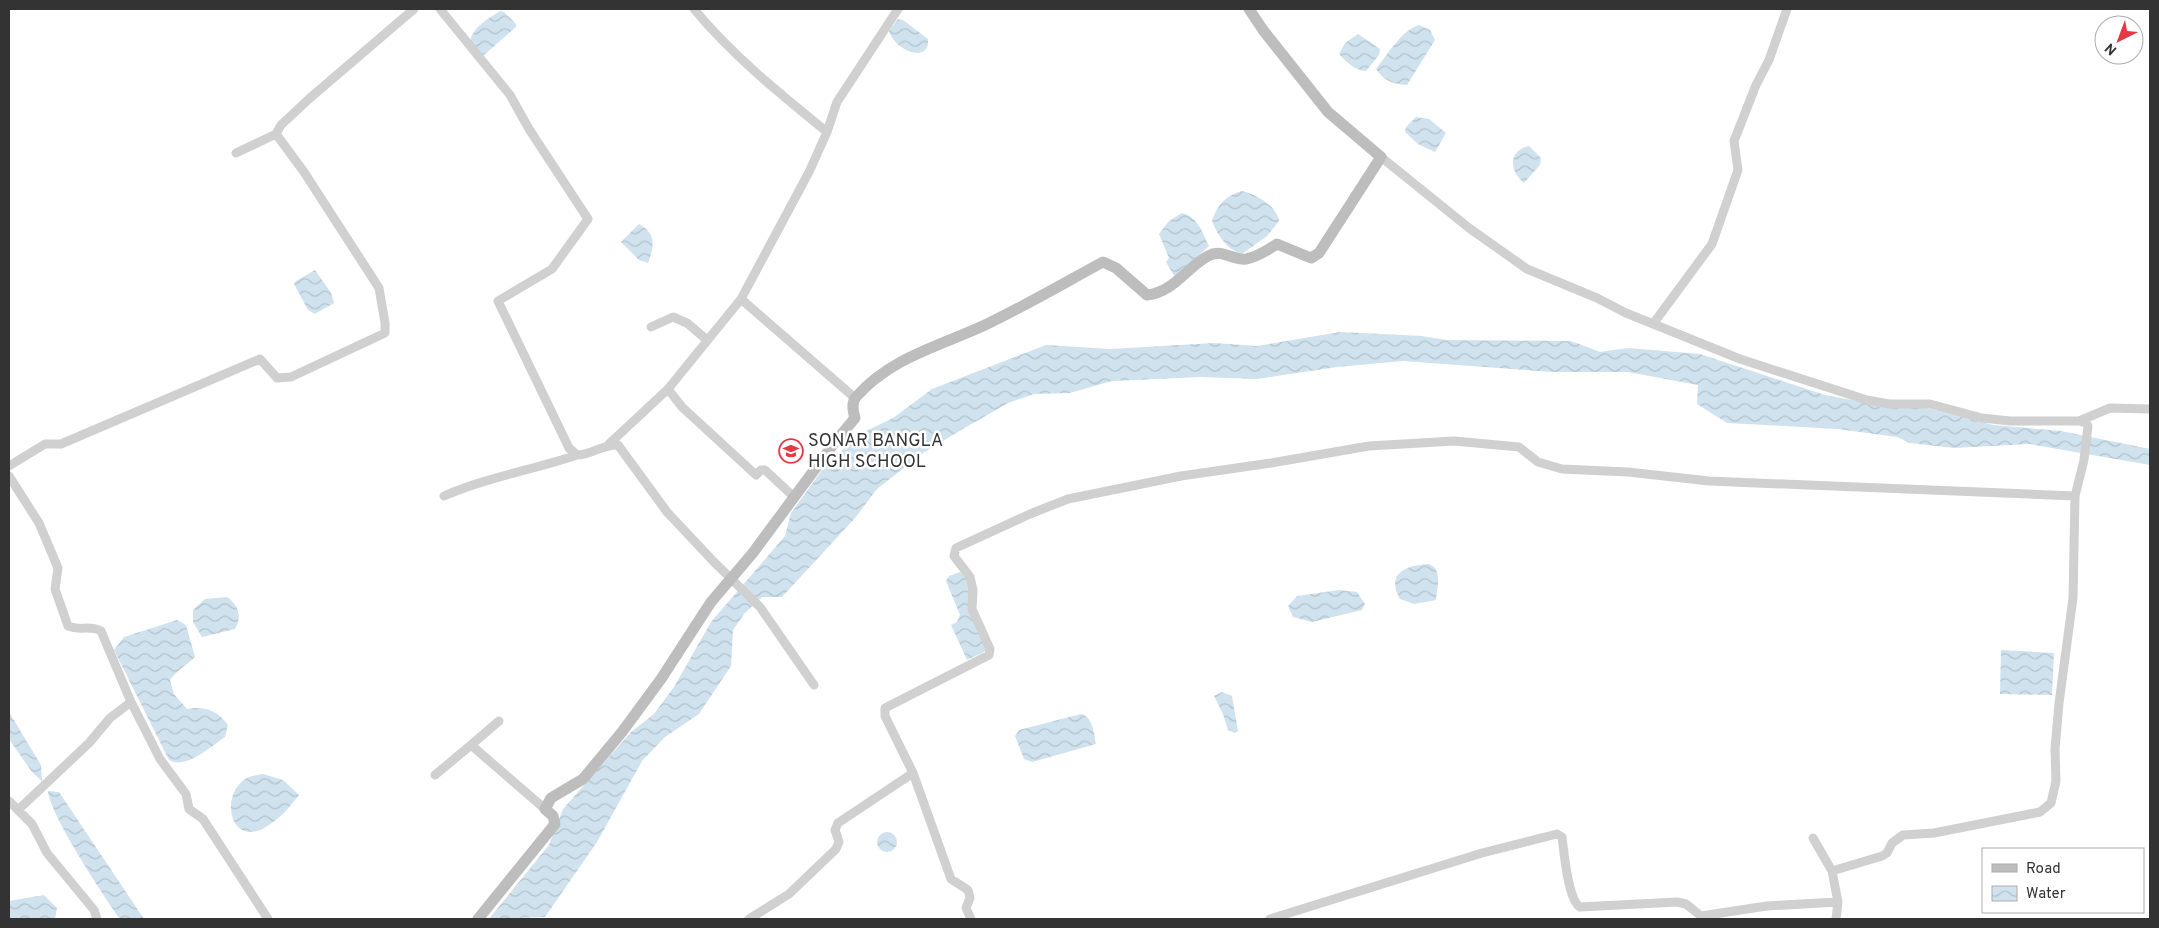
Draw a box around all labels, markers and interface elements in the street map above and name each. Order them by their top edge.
north arrow [2094,15,2144,65]
text: N [2102,39,2121,58]
place label: SONAR BANGLA HIGH SCHOOL [808,430,943,474]
school or university icon: SONAR BANGLA HIGH SCHOOL [778,438,804,464]
legend [1982,848,2144,913]
text: Road [2026,860,2061,879]
text: Water [2026,885,2066,904]

